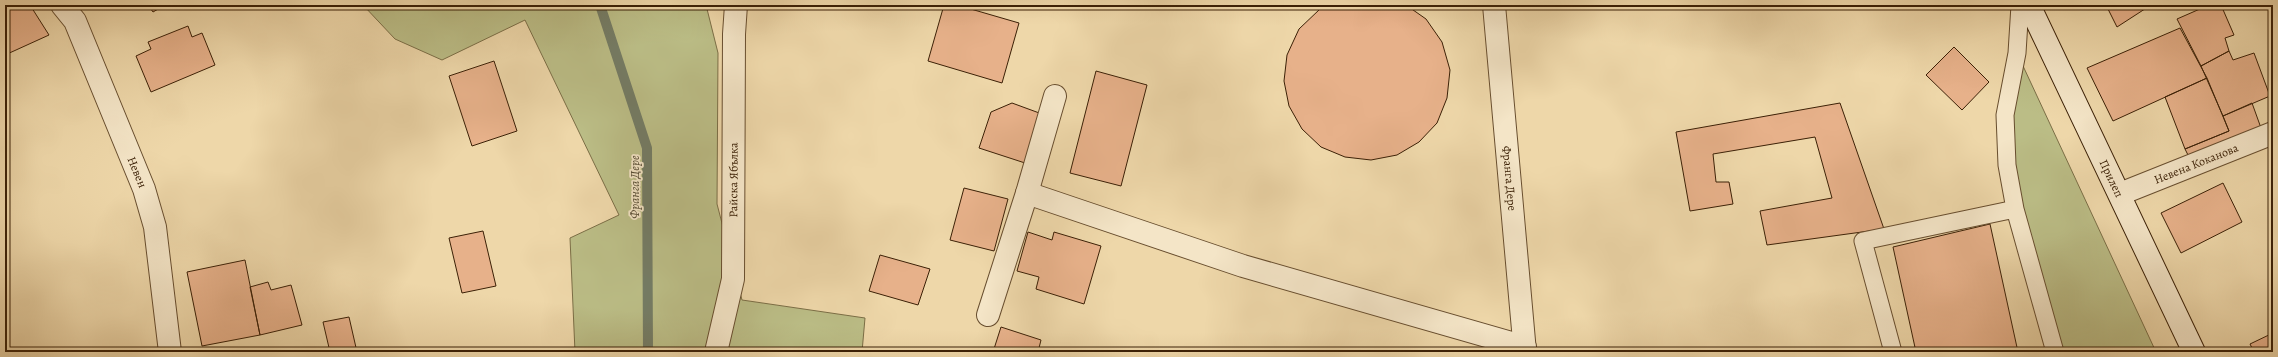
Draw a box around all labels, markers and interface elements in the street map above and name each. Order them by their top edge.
street label: Невена Коканова [2152,139,2241,188]
street label: Райска Ябълка [725,142,742,218]
street label: Франга Дере [1499,145,1520,211]
street label: Невен [124,154,151,190]
water label: Франга Дере [626,155,643,219]
street label: Прилеп [2096,157,2127,200]

